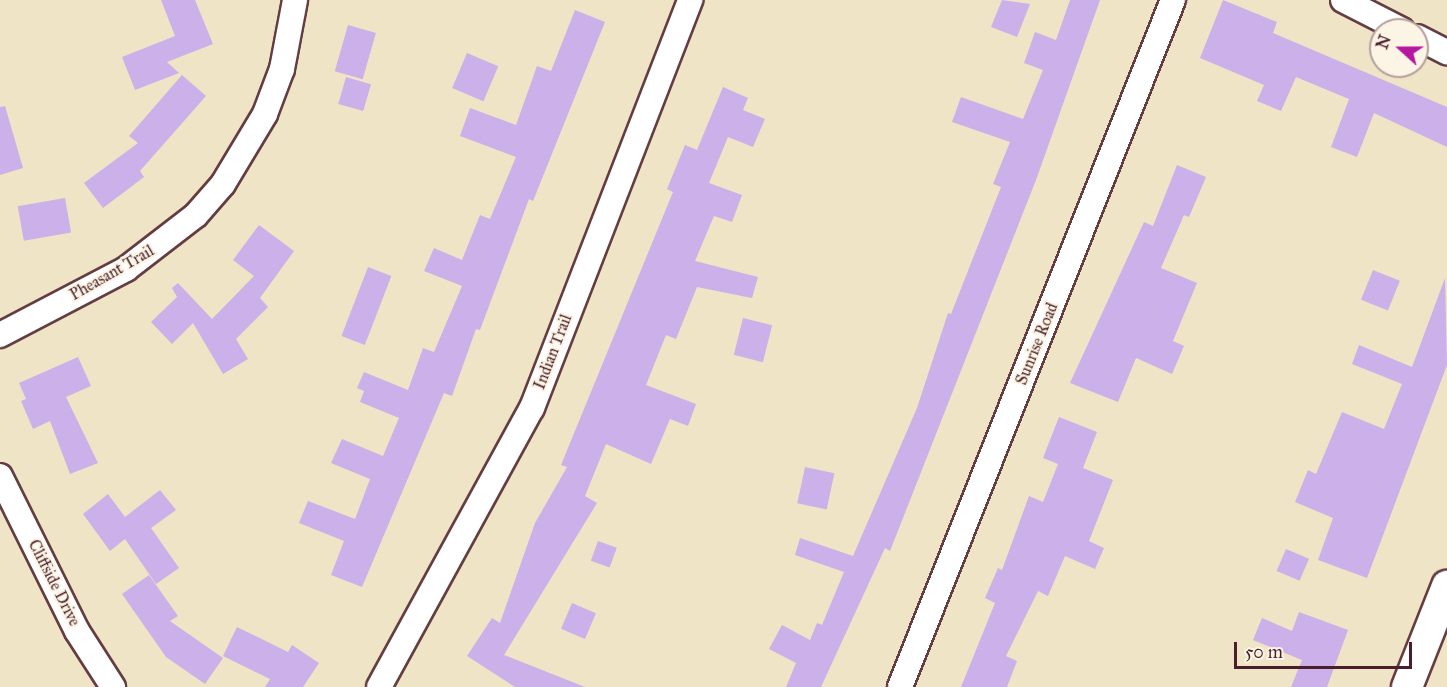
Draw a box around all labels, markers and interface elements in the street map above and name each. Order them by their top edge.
north arrow [1369,18,1429,78]
text: N [1372,32,1395,52]
street label: Pheasant Trail [67,241,157,305]
street label: Sunrise Road [1012,300,1062,388]
street label: Indian Trail [530,312,576,392]
street label: Cliffside Drive [24,537,84,629]
scale bar [1237,630,1416,668]
text: 50 m [1245,641,1283,663]

